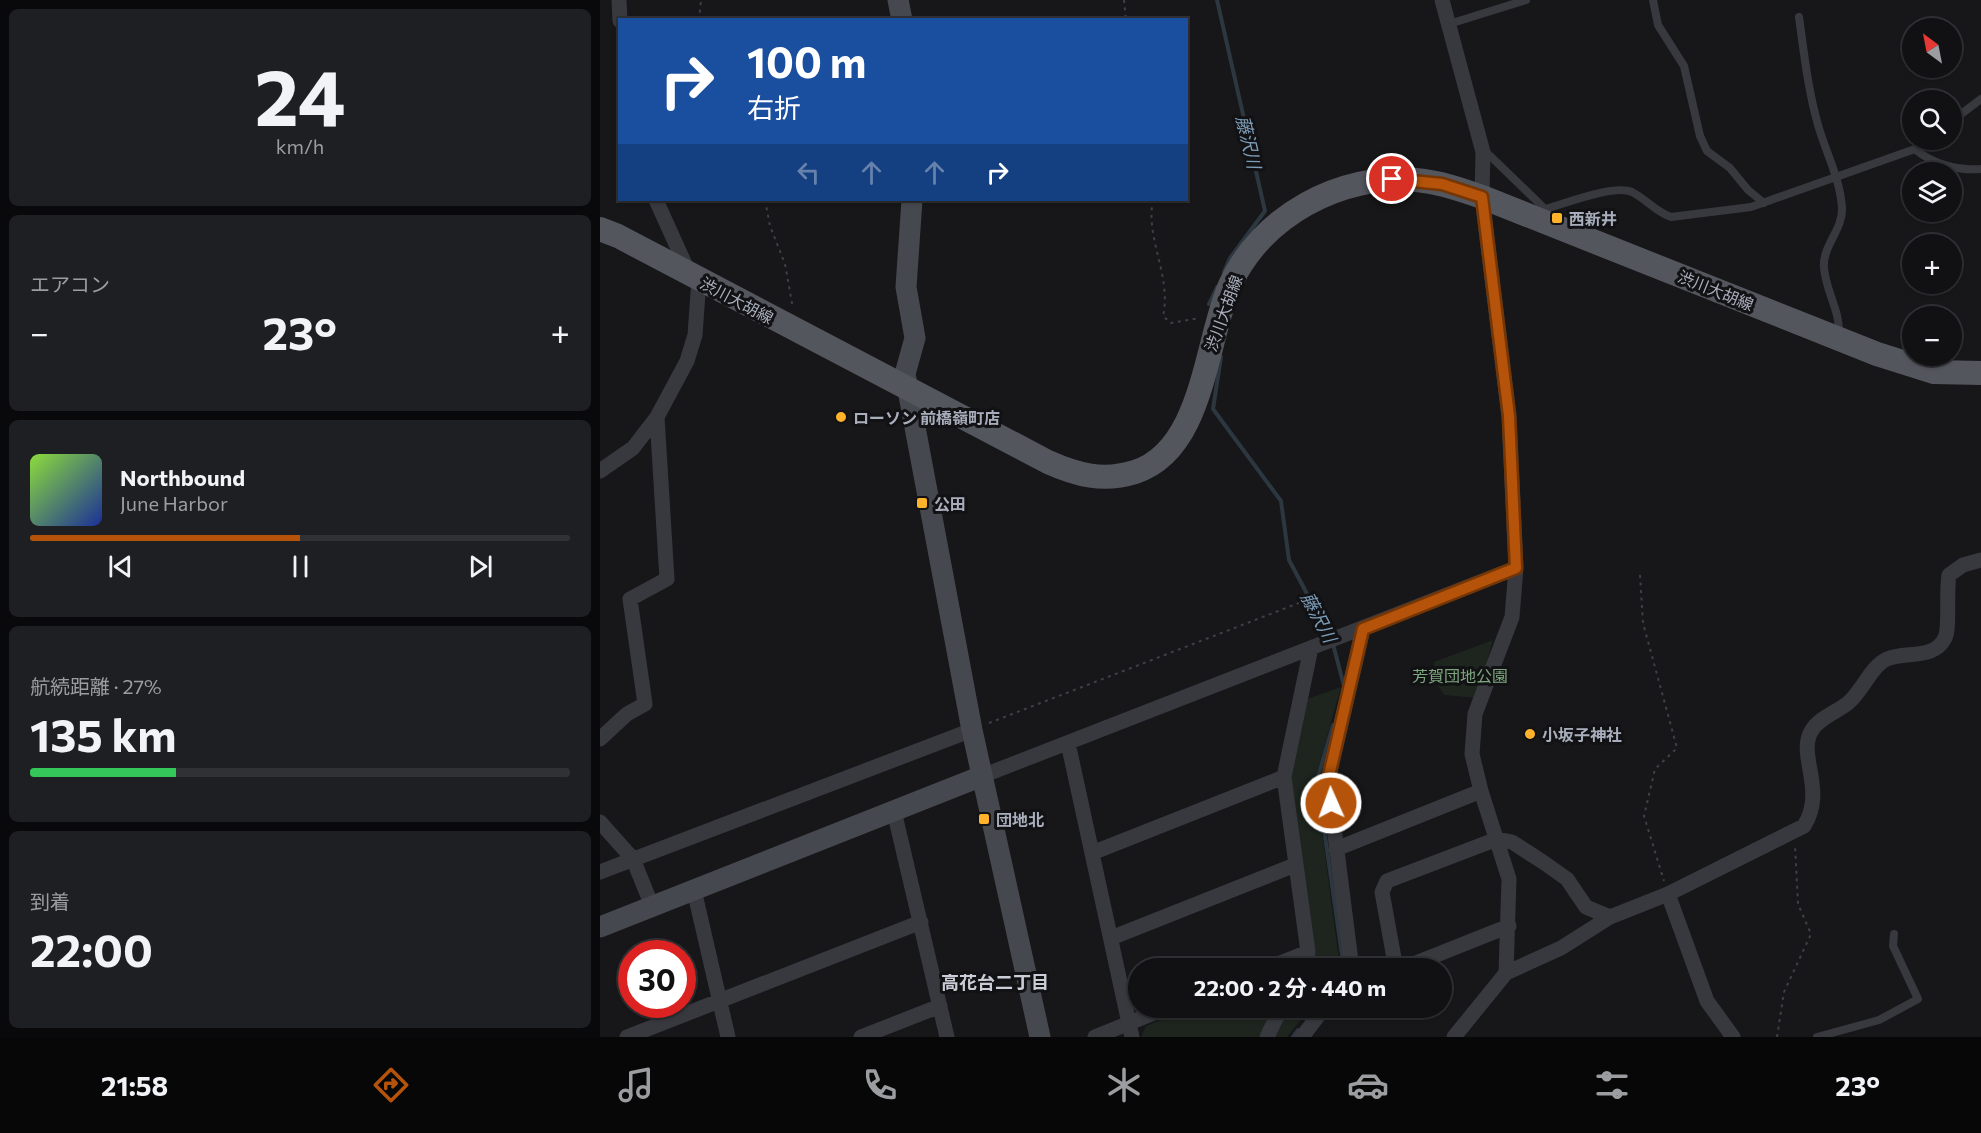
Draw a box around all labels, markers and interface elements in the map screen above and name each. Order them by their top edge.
north arrow [1902,18,1962,78]
map controls [1902,18,1962,366]
text: 100 m [747,35,867,87]
icon: right [648,42,726,120]
text: 24 [254,47,346,142]
button: search [1902,90,1962,150]
text: 右折 [747,91,801,124]
water label: 藤沢川 [1232,113,1266,173]
text: km/h [276,134,324,158]
pin [1366,153,1417,204]
icon: left [792,156,825,189]
icon: ahead [855,156,888,189]
icon: ahead [918,156,951,189]
icon: right [981,156,1014,189]
icon: arrive [1375,162,1408,195]
button: layers [1902,162,1962,222]
place label: 西新井 [1569,209,1617,228]
marker: 西新井 [1550,211,1564,225]
button: + [1902,234,1962,294]
street label: 渋川大胡線 [1675,266,1757,314]
text: エアコン [30,272,110,296]
street label: 渋川大胡線 [1200,272,1246,354]
street label: 渋川大胡線 [697,273,777,327]
text: 23° [263,304,337,359]
button: − [1902,306,1962,366]
text: − [30,311,49,352]
text: + [551,311,570,352]
place label: ローソン 前橋嶺町店 [853,408,1000,427]
marker: ローソン 前橋嶺町店 [834,410,848,424]
text: Northbound [120,464,245,491]
text: June Harbor [120,491,228,515]
place label: 公田 [934,494,966,513]
marker: 公田 [915,496,929,510]
icon: previous [104,550,137,583]
icon: pause [284,550,317,583]
icon: next [464,550,497,583]
water label: 藤沢川 [1297,588,1342,648]
park label: 芳賀団地公園 [1412,666,1508,685]
text: 航続距離 · 27% [30,674,162,698]
text: 135 km [30,706,177,761]
place label: 小坂子神社 [1542,725,1622,744]
marker: 小坂子神社 [1523,727,1537,741]
position arrow [1299,771,1363,835]
place label: 団地北 [996,810,1044,829]
marker: 団地北 [977,812,991,826]
text: 到着 [30,889,70,913]
text: 22:00 [30,921,153,976]
speed limit sign: 30 [618,940,696,1018]
district label: 高花台二丁目 [941,971,1049,993]
text: 22:00 · 2 分 · 440 m [1194,974,1386,1001]
icon: directions [370,1064,412,1106]
icon: music [615,1064,657,1106]
icon: phone [859,1064,901,1106]
icon: climate [1103,1064,1145,1106]
icon: car [1347,1064,1389,1106]
icon: filters [1591,1064,1633,1106]
text: 21:58 [101,1069,168,1102]
text: 23° [1835,1069,1880,1102]

